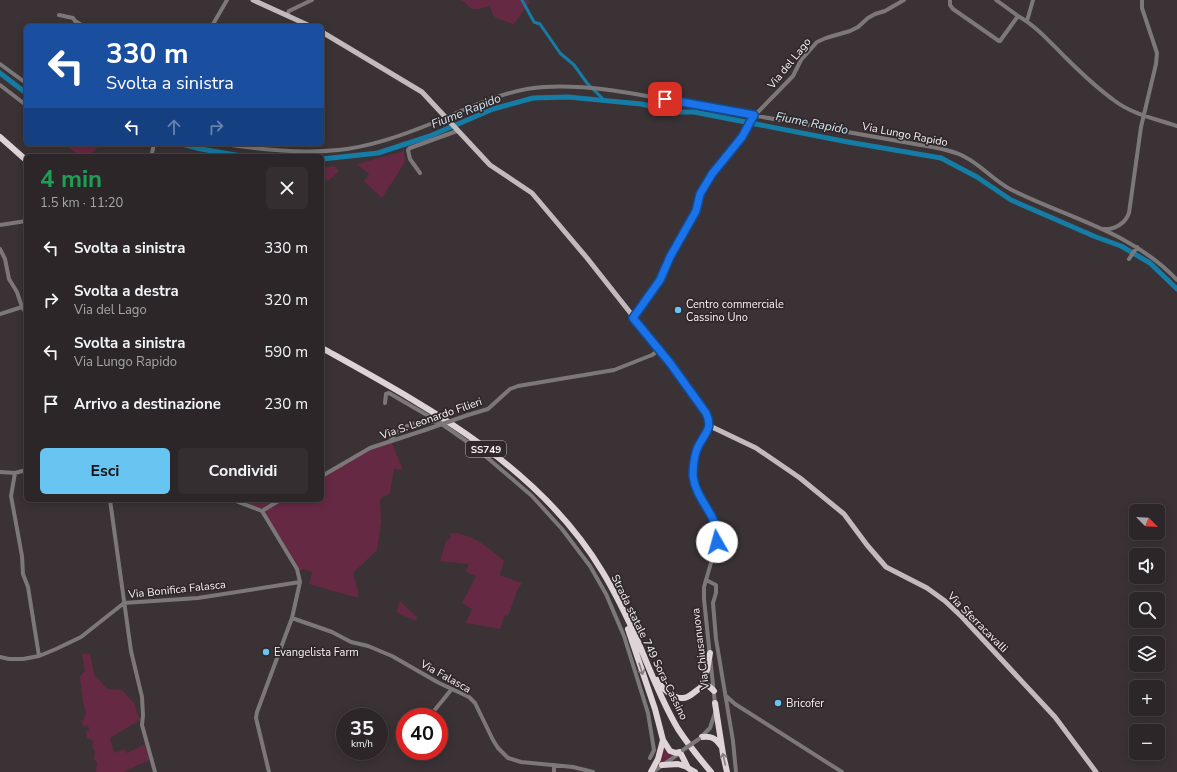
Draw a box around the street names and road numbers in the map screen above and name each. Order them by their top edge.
street label: Via del Lago [764,35,815,93]
street label: Via Lungo Rapido [860,119,949,150]
street label: Via S. Leonardo Filieri [377,394,484,443]
road number: SS749 [466,441,506,457]
street label: Strada statale 749 Sora-Cassino [608,572,691,723]
street label: Via Bonifica Falasca [127,577,227,602]
street label: Via Sferracavalli [943,588,1011,656]
street label: Via Chiusanuova [688,607,713,692]
street label: Via Falasca [417,656,474,697]

